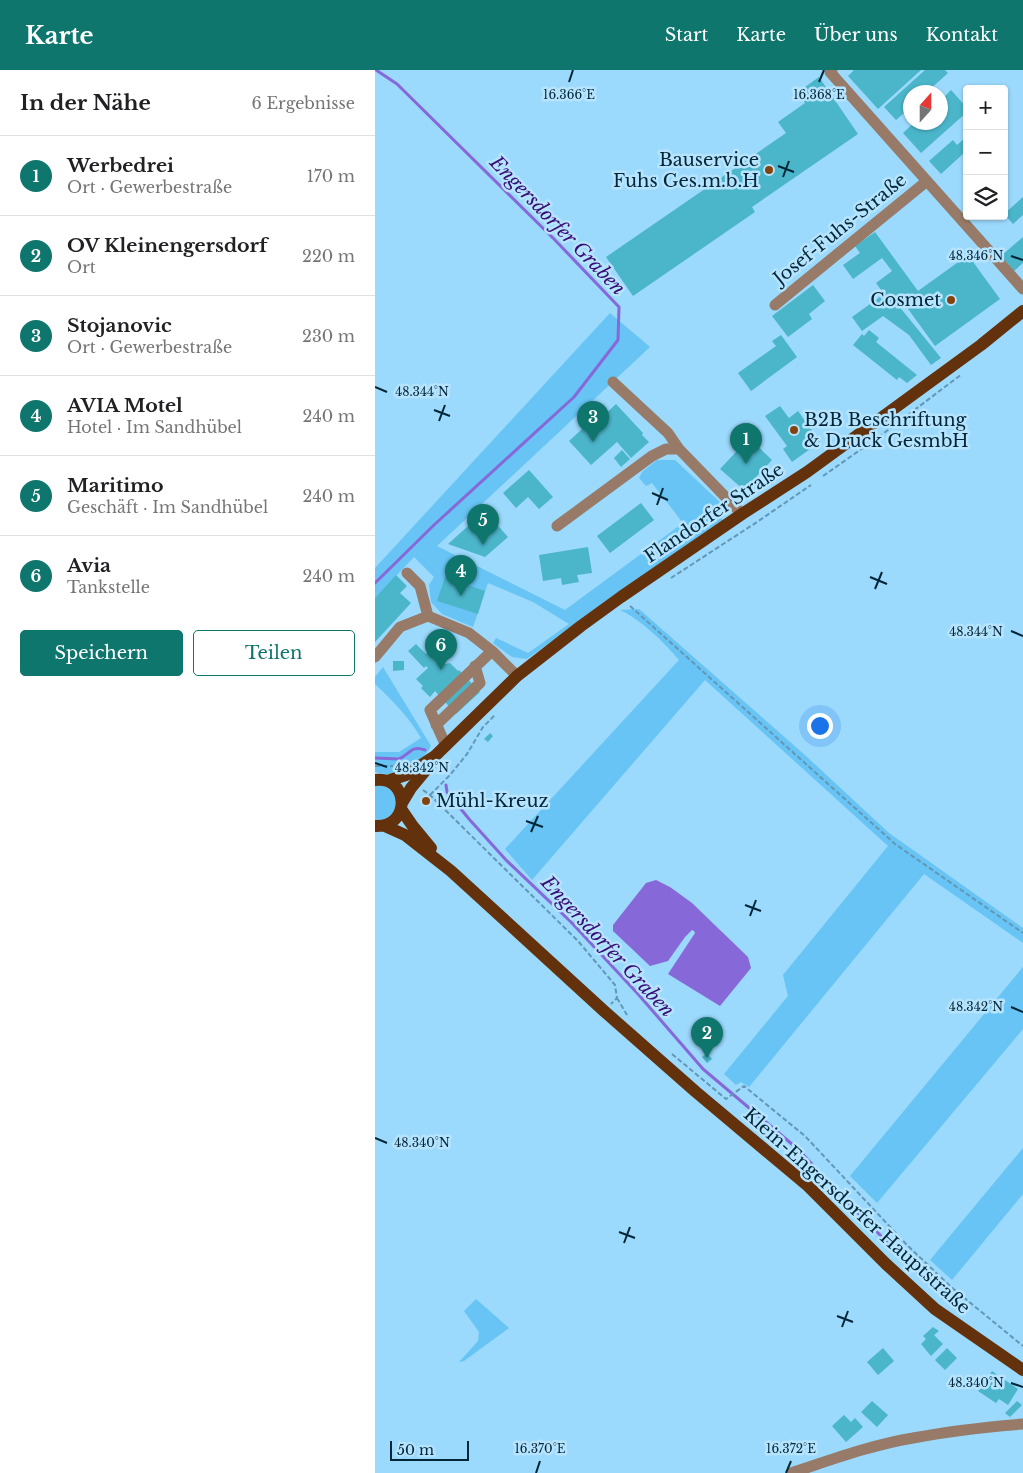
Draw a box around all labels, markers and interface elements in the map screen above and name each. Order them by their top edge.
text: Karte [25,21,94,50]
text: Start [665,24,708,46]
text: Karte [736,24,786,46]
text: Über uns [814,24,898,46]
text: Kontakt [926,24,998,46]
north arrow [903,85,948,130]
map controls [963,85,1008,220]
button: + [963,85,1008,130]
text: 16.366°E [543,87,595,102]
text: 16.368°E [793,87,845,102]
text: In der Nähe [20,90,151,116]
text: 6 Ergebnisse [252,93,355,113]
button: − [963,130,1008,175]
place label: Bauservice Fuhs Ges.m.b.H [613,149,759,192]
water label: Engersdorfer Graben [485,150,630,300]
text: Werbedrei [67,154,174,177]
marker: Bauservice Fuhs Ges.m.b.H [763,164,775,176]
text: 1 [33,166,39,186]
text: 170 m [307,166,355,186]
street label: Josef-Fuhs-Straße [768,169,911,291]
button: layers [963,175,1008,220]
text: Ort · Gewerbestraße [67,177,232,197]
text: OV Kleinengersdorf [67,234,268,257]
text: 2 [31,246,41,266]
text: 220 m [302,246,355,266]
text: 48.346°N [949,248,1003,263]
text: Ort [67,257,96,277]
place label: Cosmet [870,289,941,311]
marker: Cosmet [945,294,957,306]
text: Stojanovic [67,314,172,337]
text: 3 [31,326,41,346]
text: 230 m [302,326,355,346]
text: Ort · Gewerbestraße [67,337,232,357]
text: 48.344°N [395,384,449,399]
text: AVIA Motel [67,394,183,417]
pin: 3 [577,401,609,442]
text: 4 [31,406,41,426]
text: 240 m [303,406,355,426]
place label: B2B Beschriftung & Druck GesmbH [804,409,969,452]
text: Hotel · Im Sandhübel [67,417,242,437]
pin: 1 [730,423,762,464]
marker: B2B Beschriftung & Druck GesmbH [788,424,800,436]
street label: Flandorfer Straße [640,458,788,568]
text: Maritimo [67,474,164,497]
text: 5 [31,486,41,506]
text: 240 m [303,486,355,506]
text: Geschäft · Im Sandhübel [67,497,268,517]
pin: 5 [467,504,499,545]
text: Avia [67,554,111,577]
pin: 4 [445,555,477,596]
text: 6 [31,566,41,586]
text: 240 m [303,566,355,586]
text: Tankstelle [67,577,150,597]
text: 48.344°N [949,624,1003,639]
pin: 6 [425,629,457,670]
button: Speichern [20,630,183,676]
button: Teilen [193,630,355,676]
your location [807,713,833,739]
text: 48.342°N [395,760,449,775]
place label: Mühl-Kreuz [436,790,549,812]
marker: Mühl-Kreuz [420,795,432,807]
water label: Engersdorfer Graben [536,870,679,1022]
text: 48.342°N [949,999,1003,1014]
pin: 2 [691,1017,723,1058]
street label: Klein-Engersdorfer Hauptstraße [739,1103,975,1319]
text: 48.340°N [394,1135,450,1150]
text: 48.340°N [948,1375,1004,1390]
scale bar [390,1438,469,1461]
text: 50 m [397,1441,434,1459]
text: 16.370°E [514,1441,566,1456]
text: 16.372°E [766,1441,816,1456]

